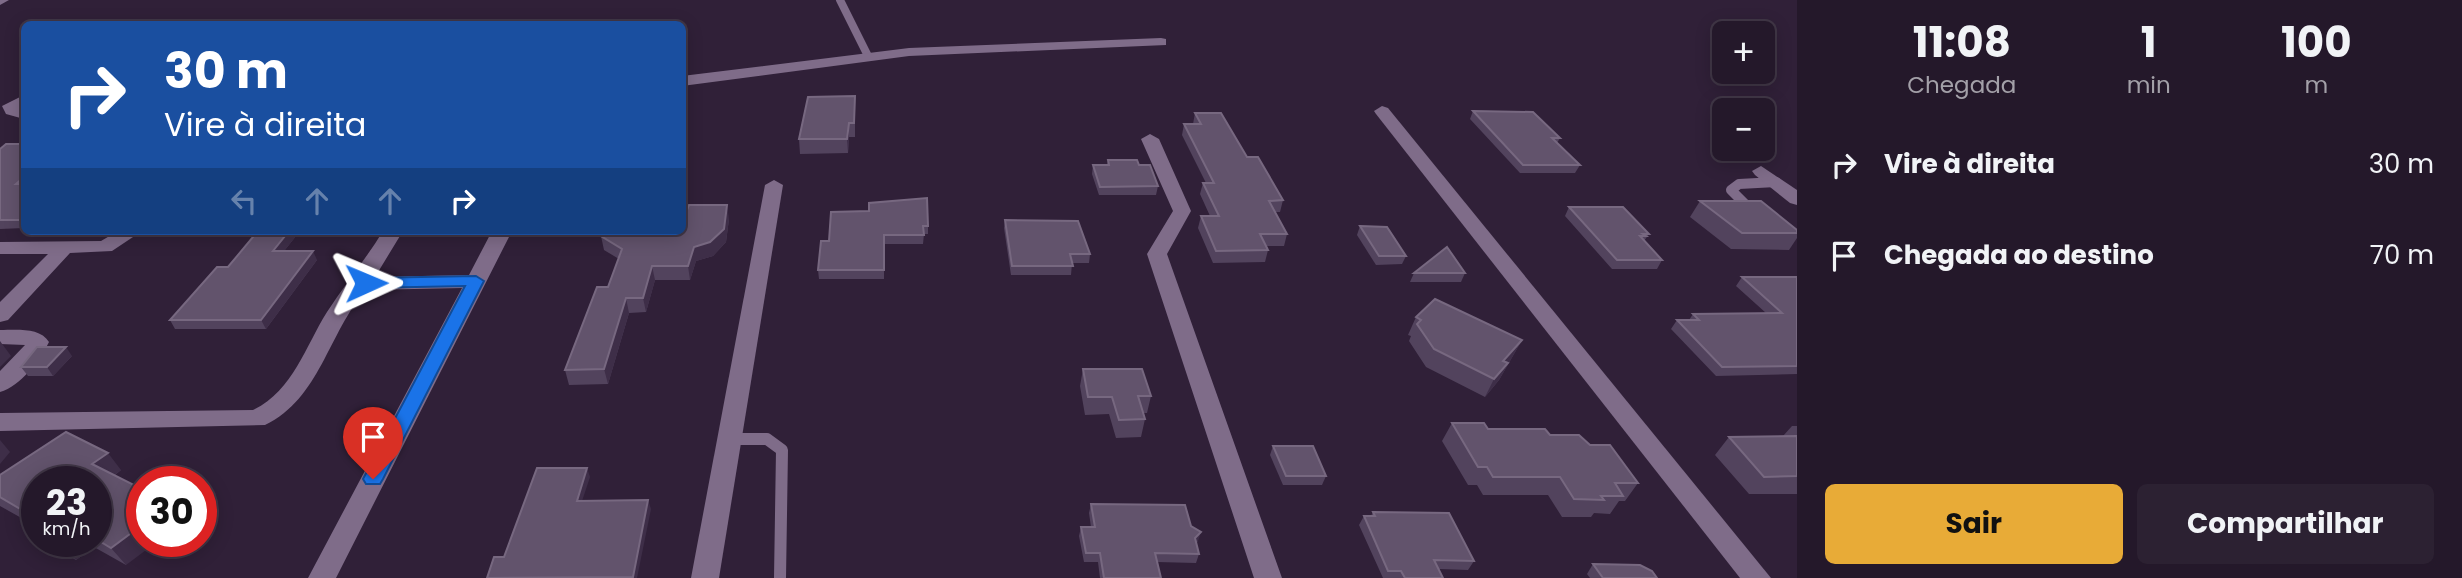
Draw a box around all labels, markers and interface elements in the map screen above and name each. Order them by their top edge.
text: 11:08 [1913,13,2011,72]
text: 1 [2141,13,2157,72]
text: 100 [2281,13,2352,72]
map controls [1712,21,1775,161]
button: + [1712,21,1775,84]
text: 30 m [164,37,288,105]
icon: right [49,49,140,140]
text: Chegada [1907,69,2016,101]
text: min [2127,69,2171,101]
text: m [2304,69,2328,101]
button: − [1712,98,1775,161]
text: Vire à direita [164,102,366,147]
icon: right [1825,146,1863,184]
text: Vire à direita [1884,146,2055,182]
text: 30 m [2369,146,2434,182]
icon: left [225,182,263,220]
icon: ahead [298,182,336,220]
icon: ahead [371,182,409,220]
icon: right [444,182,482,220]
icon: arrive [1825,237,1863,275]
text: Chegada ao destino [1884,237,2154,273]
text: 70 m [2370,237,2434,273]
position arrow [329,246,403,320]
pin [343,407,403,479]
icon: arrive [354,418,392,456]
speed limit sign: 30 [126,466,217,557]
text: 23 [46,478,87,527]
button: Sair [1825,484,2123,564]
button: Compartilhar [2137,484,2434,564]
text: km/h [43,516,90,541]

